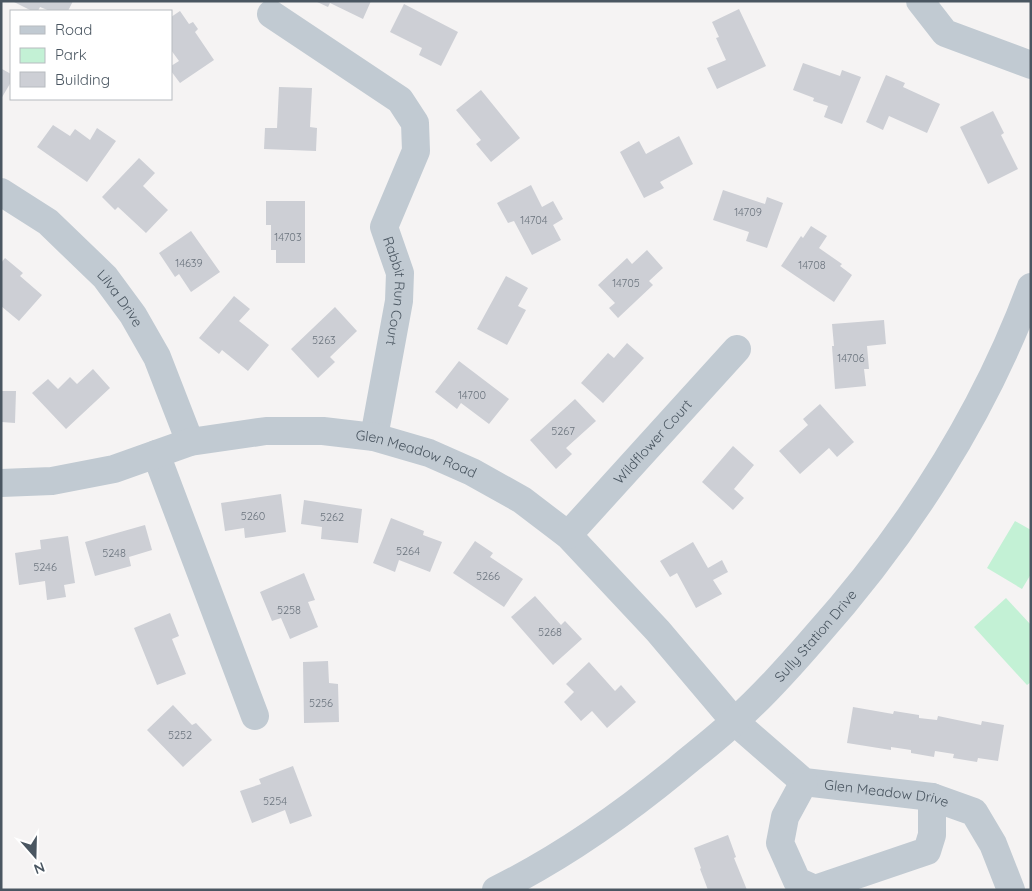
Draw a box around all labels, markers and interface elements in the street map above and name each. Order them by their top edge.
legend [10,10,172,100]
text: Road [55,20,92,39]
text: Park [55,45,87,64]
text: Building [55,70,110,89]
house number: 14709 [734,205,762,219]
house number: 14704 [520,213,548,227]
house number: 14703 [274,230,302,244]
street label: Rabbit Run Court [379,234,409,347]
house number: 14639 [175,256,203,270]
house number: 14708 [798,258,826,272]
street label: Lilva Drive [93,265,147,330]
house number: 14705 [612,276,640,290]
house number: 5263 [312,333,336,347]
house number: 14706 [837,351,865,365]
house number: 14700 [458,388,486,402]
street label: Wildflower Court [610,395,696,488]
house number: 5267 [551,424,575,438]
street label: Glen Meadow Road [355,426,479,482]
house number: 5260 [241,509,265,523]
house number: 5262 [320,510,344,524]
house number: 5264 [396,544,420,558]
house number: 5248 [102,546,126,560]
house number: 5246 [33,560,57,574]
house number: 5266 [476,569,500,583]
street label: Sully Station Drive [770,586,861,686]
house number: 5258 [277,603,301,617]
house number: 5268 [538,625,562,639]
house number: 5256 [309,696,333,710]
house number: 5252 [168,728,192,742]
street label: Glen Meadow Drive [823,775,951,811]
house number: 5254 [263,794,287,808]
north arrow [10,831,60,881]
text: N [32,858,47,878]

